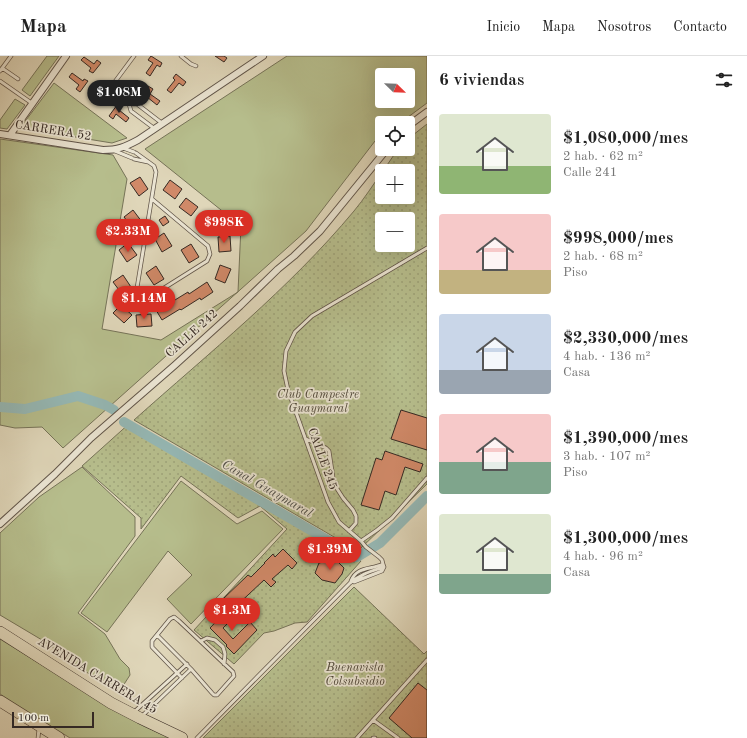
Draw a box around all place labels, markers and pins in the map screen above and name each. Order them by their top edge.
pin: $1.08M [86,80,152,114]
pin: $998K [196,210,252,244]
pin: $2.33M [95,219,161,253]
pin: $1.14M [111,286,177,320]
pin: $1.39M [297,537,363,571]
pin: $1.3M [204,598,260,632]

